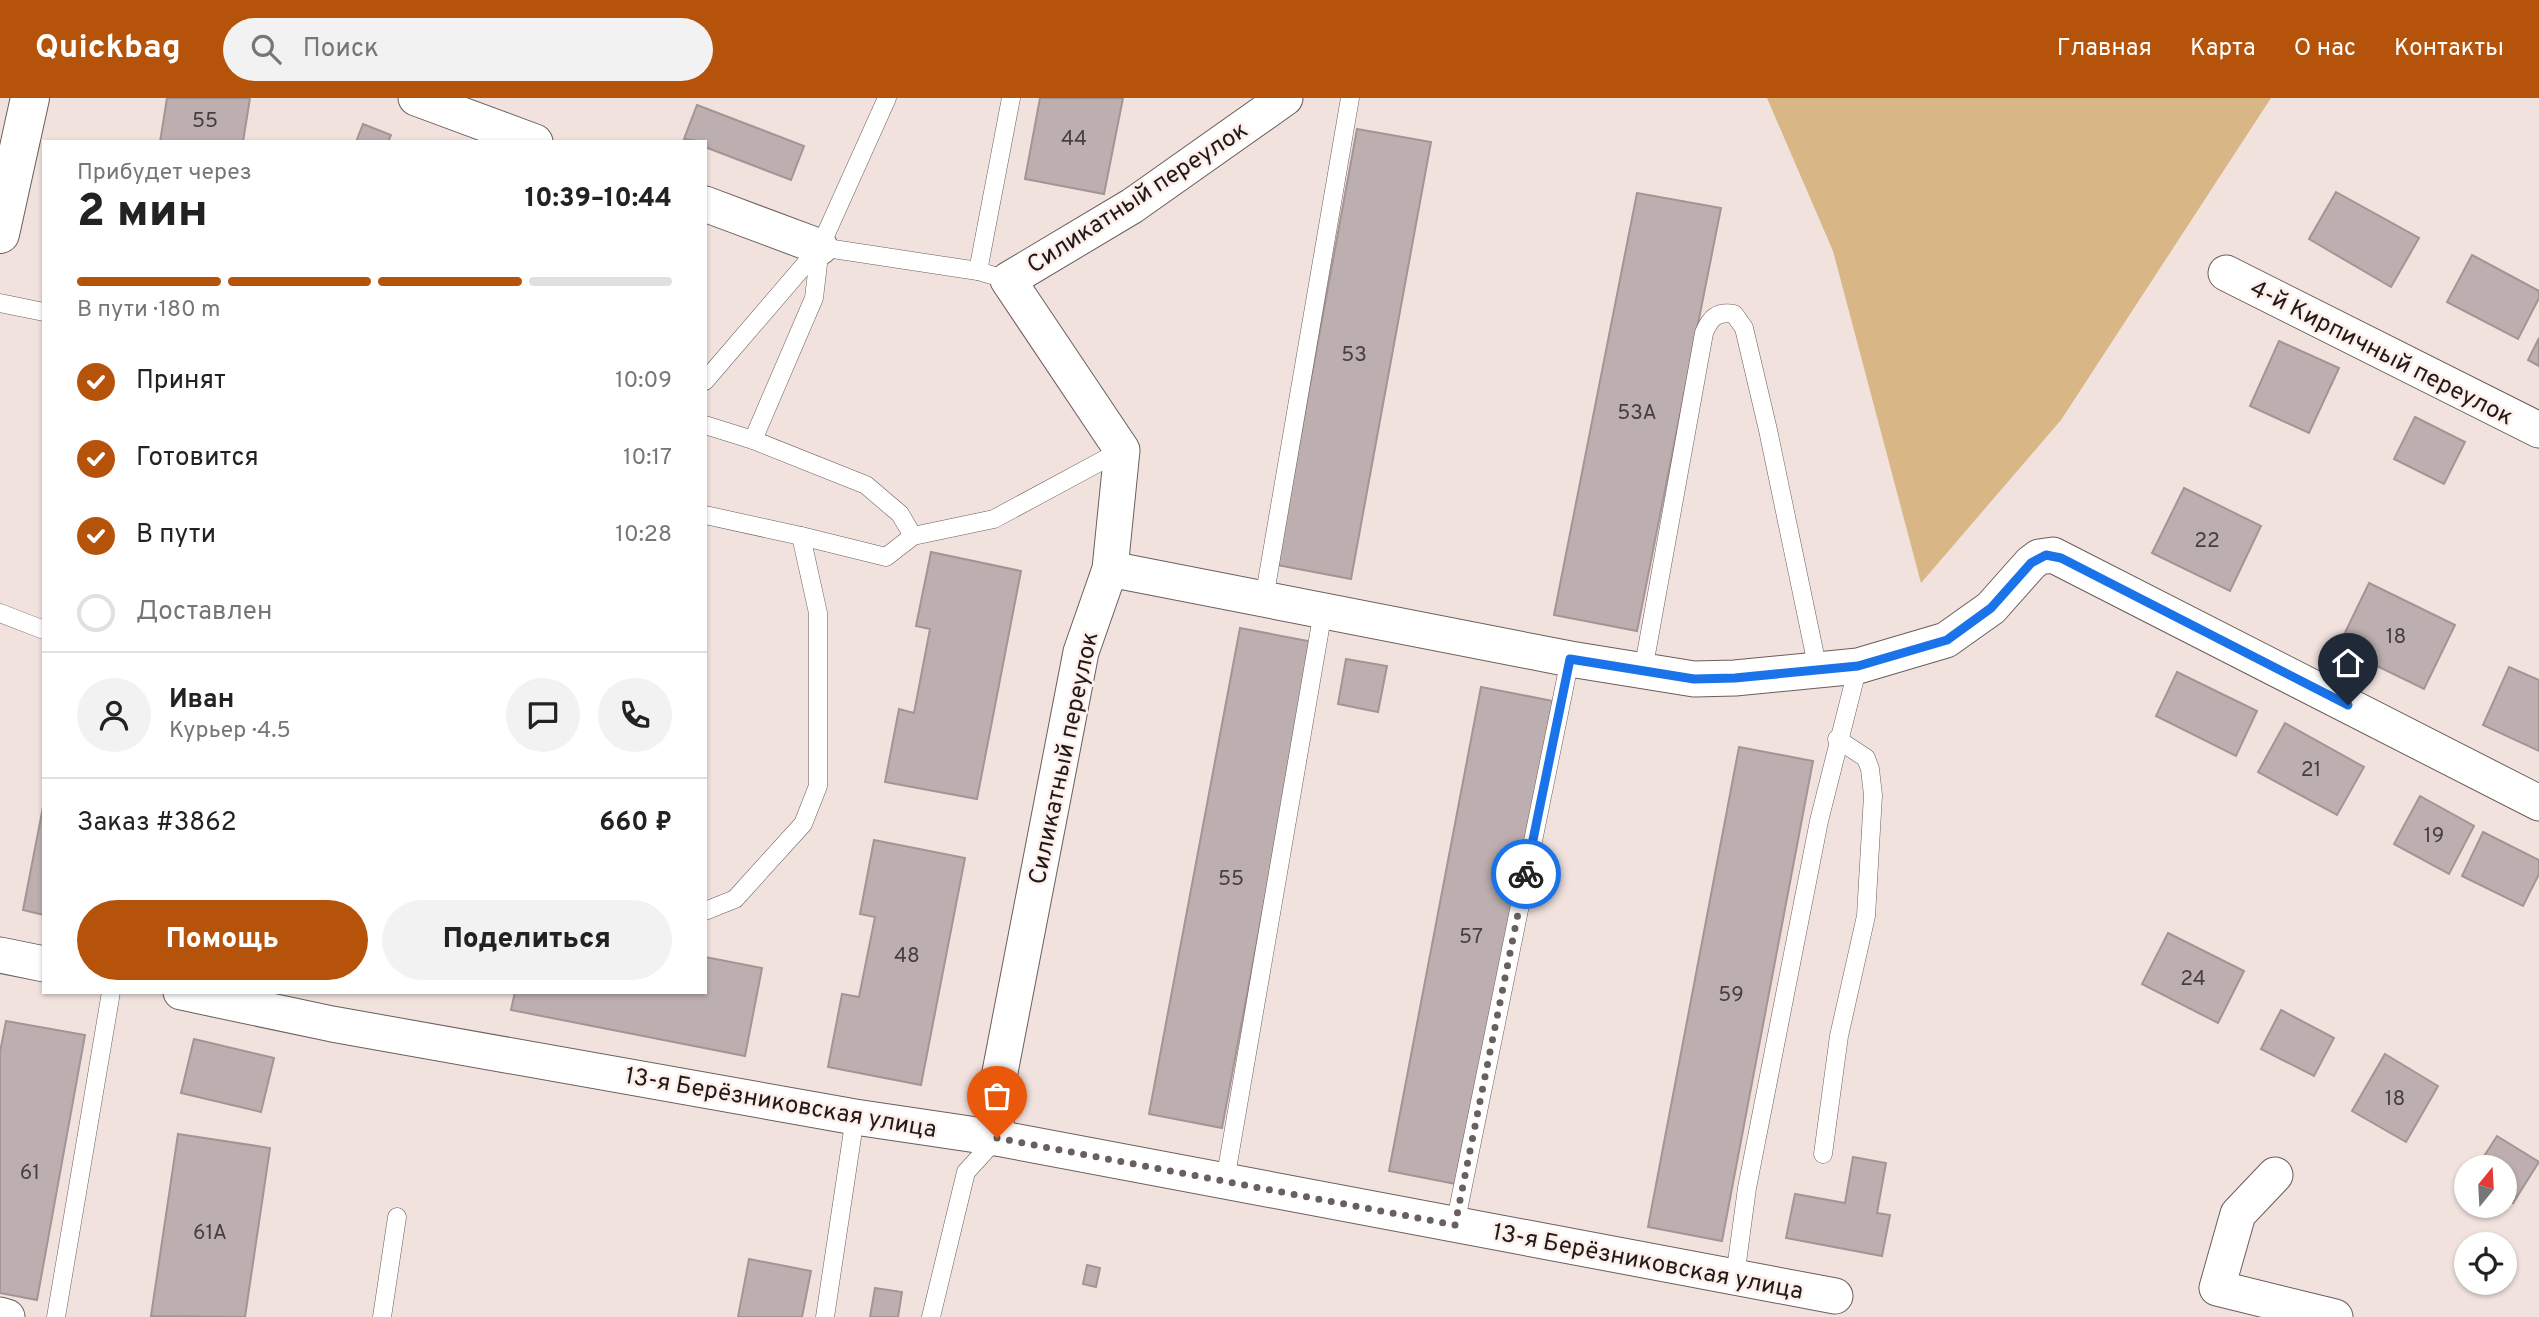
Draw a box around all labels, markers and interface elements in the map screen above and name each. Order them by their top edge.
search box [223,18,713,81]
text: Quickbag [35,28,181,70]
icon: search [247,30,285,68]
text: Поиск [303,33,379,66]
text: Главная [2057,34,2152,64]
text: Карта [2190,34,2256,64]
text: О нас [2294,34,2356,64]
text: Контакты [2394,34,2504,64]
house number: 55 [192,108,218,135]
street label: Силикатный переулок [1022,116,1254,281]
house number: 44 [1061,126,1087,153]
text: Прибудет через [77,159,252,188]
text: 10:39–10:44 [525,183,672,216]
text: 2 мин [77,184,208,243]
street label: 4-й Кирпичный переулок [2245,274,2518,433]
text: В пути · 180 m [77,296,221,325]
house number: 53 [1341,342,1367,369]
icon: check [77,363,115,401]
text: Принят [136,365,226,398]
text: 10:09 [615,367,672,396]
house number: 53А [1617,400,1657,427]
icon: check [77,440,115,478]
text: Готовится [136,442,259,475]
text: 10:17 [623,444,672,473]
icon: check [77,517,115,555]
text: В пути [136,519,216,552]
text: 10:28 [615,521,672,550]
house number: 22 [2194,528,2220,555]
text: Доставлен [136,596,272,629]
house number: 18 [2386,624,2406,651]
street label: Силикатный переулок [1024,629,1106,887]
pin [2318,633,2378,705]
icon: home [2329,644,2367,682]
button: person [77,678,151,752]
button: chat [506,678,580,752]
button: phone [598,678,672,752]
text: Иван [169,684,234,717]
text: Курьер · 4.5 [169,717,291,746]
house number: 21 [2301,757,2321,784]
text: Заказ #3862 [77,807,237,840]
text: 660 ₽ [599,807,672,840]
house number: 19 [2424,823,2444,850]
courier [1491,839,1561,909]
icon: bike [1507,855,1545,893]
house number: 55 [1218,866,1244,893]
button: Помощь [77,900,368,980]
button: Поделиться [382,900,672,980]
house number: 57 [1459,924,1483,951]
house number: 48 [894,943,920,970]
house number: 24 [2180,966,2206,993]
house number: 59 [1718,982,1744,1009]
street label: 13-я Берёзниковская улица [622,1062,939,1146]
pin [967,1066,1027,1138]
icon: bag [978,1077,1016,1115]
house number: 18 [2385,1086,2405,1113]
north arrow [2454,1155,2516,1218]
map controls [2454,1155,2517,1295]
house number: 61 [20,1160,40,1187]
street label: 13-я Берёзниковская улица [1490,1218,1806,1308]
house number: 61А [193,1220,227,1247]
button: locate [2454,1232,2517,1295]

